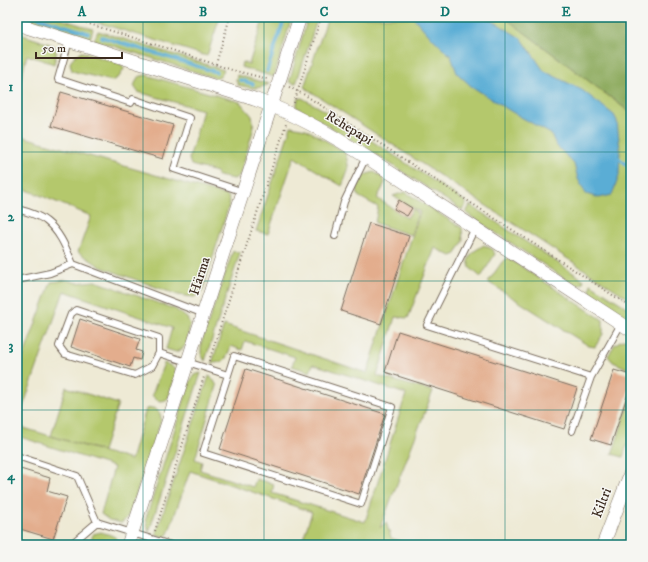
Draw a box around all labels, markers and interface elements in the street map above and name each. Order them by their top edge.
text: A [77,4,87,20]
text: B [199,4,207,20]
text: C [320,4,329,20]
text: D [440,4,450,20]
text: E [561,4,571,20]
scale bar [36,34,122,60]
text: 50 m [42,41,66,56]
text: 1 [9,79,14,95]
street label: Rehepapi [322,107,376,149]
text: 2 [8,209,15,225]
street label: Härma [185,254,215,298]
text: 3 [9,338,14,354]
text: 4 [6,468,15,485]
street label: Kiltri [588,485,616,521]

